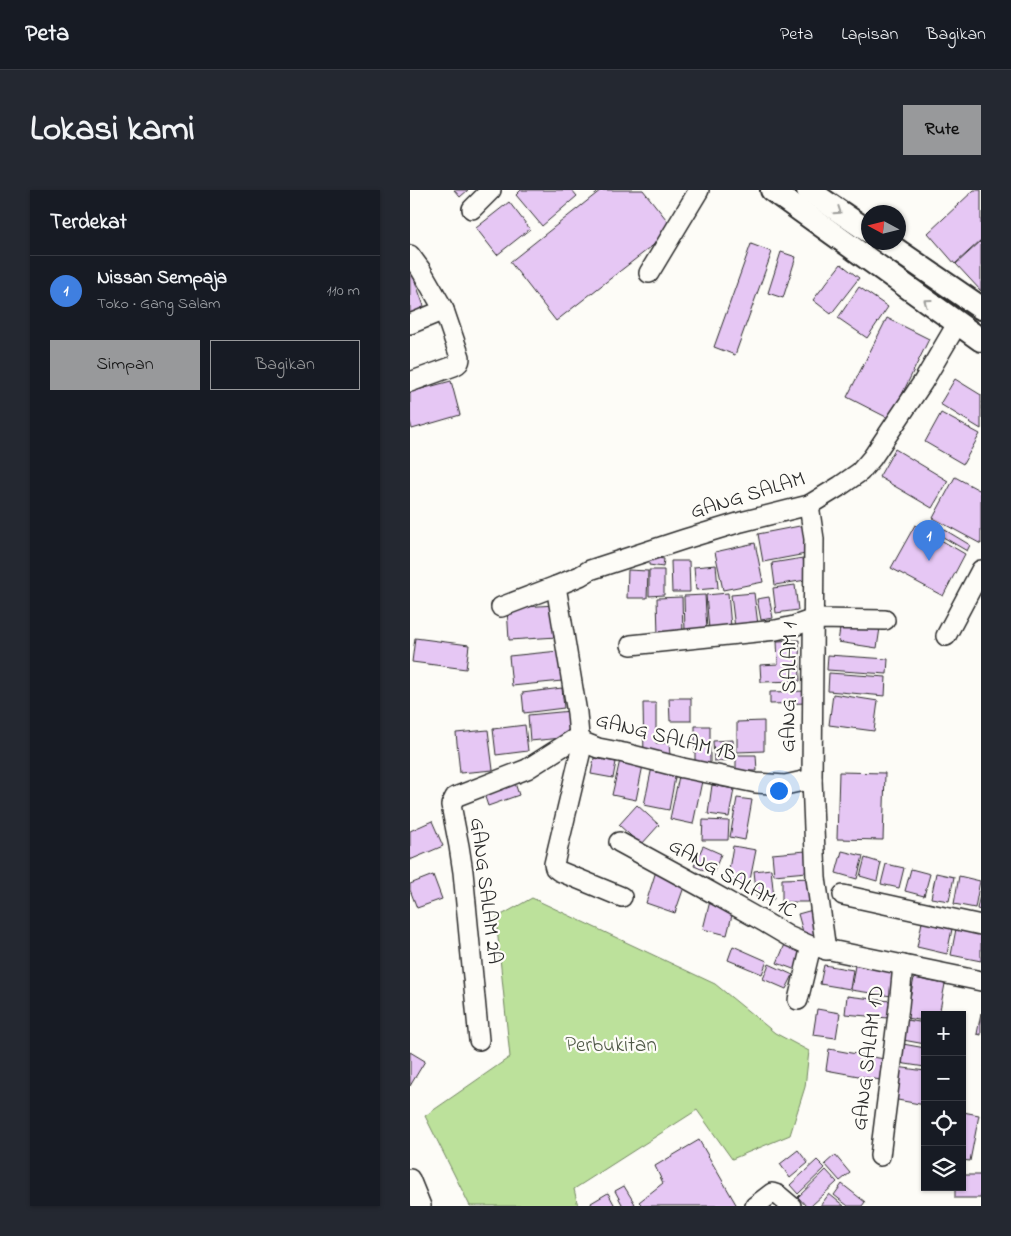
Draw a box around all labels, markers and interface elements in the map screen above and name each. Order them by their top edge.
text: Peta [25,17,69,52]
text: Peta [780,22,813,48]
text: Lapisan [841,22,898,48]
text: Bagikan [926,22,986,48]
text: Lokasi kami [30,105,195,156]
button: Rute [903,105,981,155]
one-way arrow [833,205,842,214]
north arrow [861,205,906,250]
text: Terdekat [50,208,127,238]
text: Nissan Sempaja [97,265,227,292]
text: 1 [63,279,69,303]
text: 110 m [326,279,360,303]
text: Toko · Gang Salam [97,292,221,316]
one-way arrow [923,299,933,308]
button: Simpan [50,340,200,390]
button: Bagikan [210,340,360,390]
street label: GANG SALAM [687,464,809,528]
pin: 1 [913,520,945,561]
street label: GANG SALAM 1 [774,621,806,753]
street label: GANG SALAM 1B [592,706,740,770]
your location [766,778,792,804]
street label: GANG SALAM 2A [461,816,509,966]
street label: GANG SALAM 1C [663,831,801,927]
street label: GANG SALAM 1D [845,984,893,1132]
map controls [921,1011,966,1191]
button: + [921,1011,966,1056]
park label: Perbukitan [565,1031,657,1061]
button: − [921,1056,966,1101]
button: locate [921,1101,966,1146]
button: layers [921,1146,966,1191]

